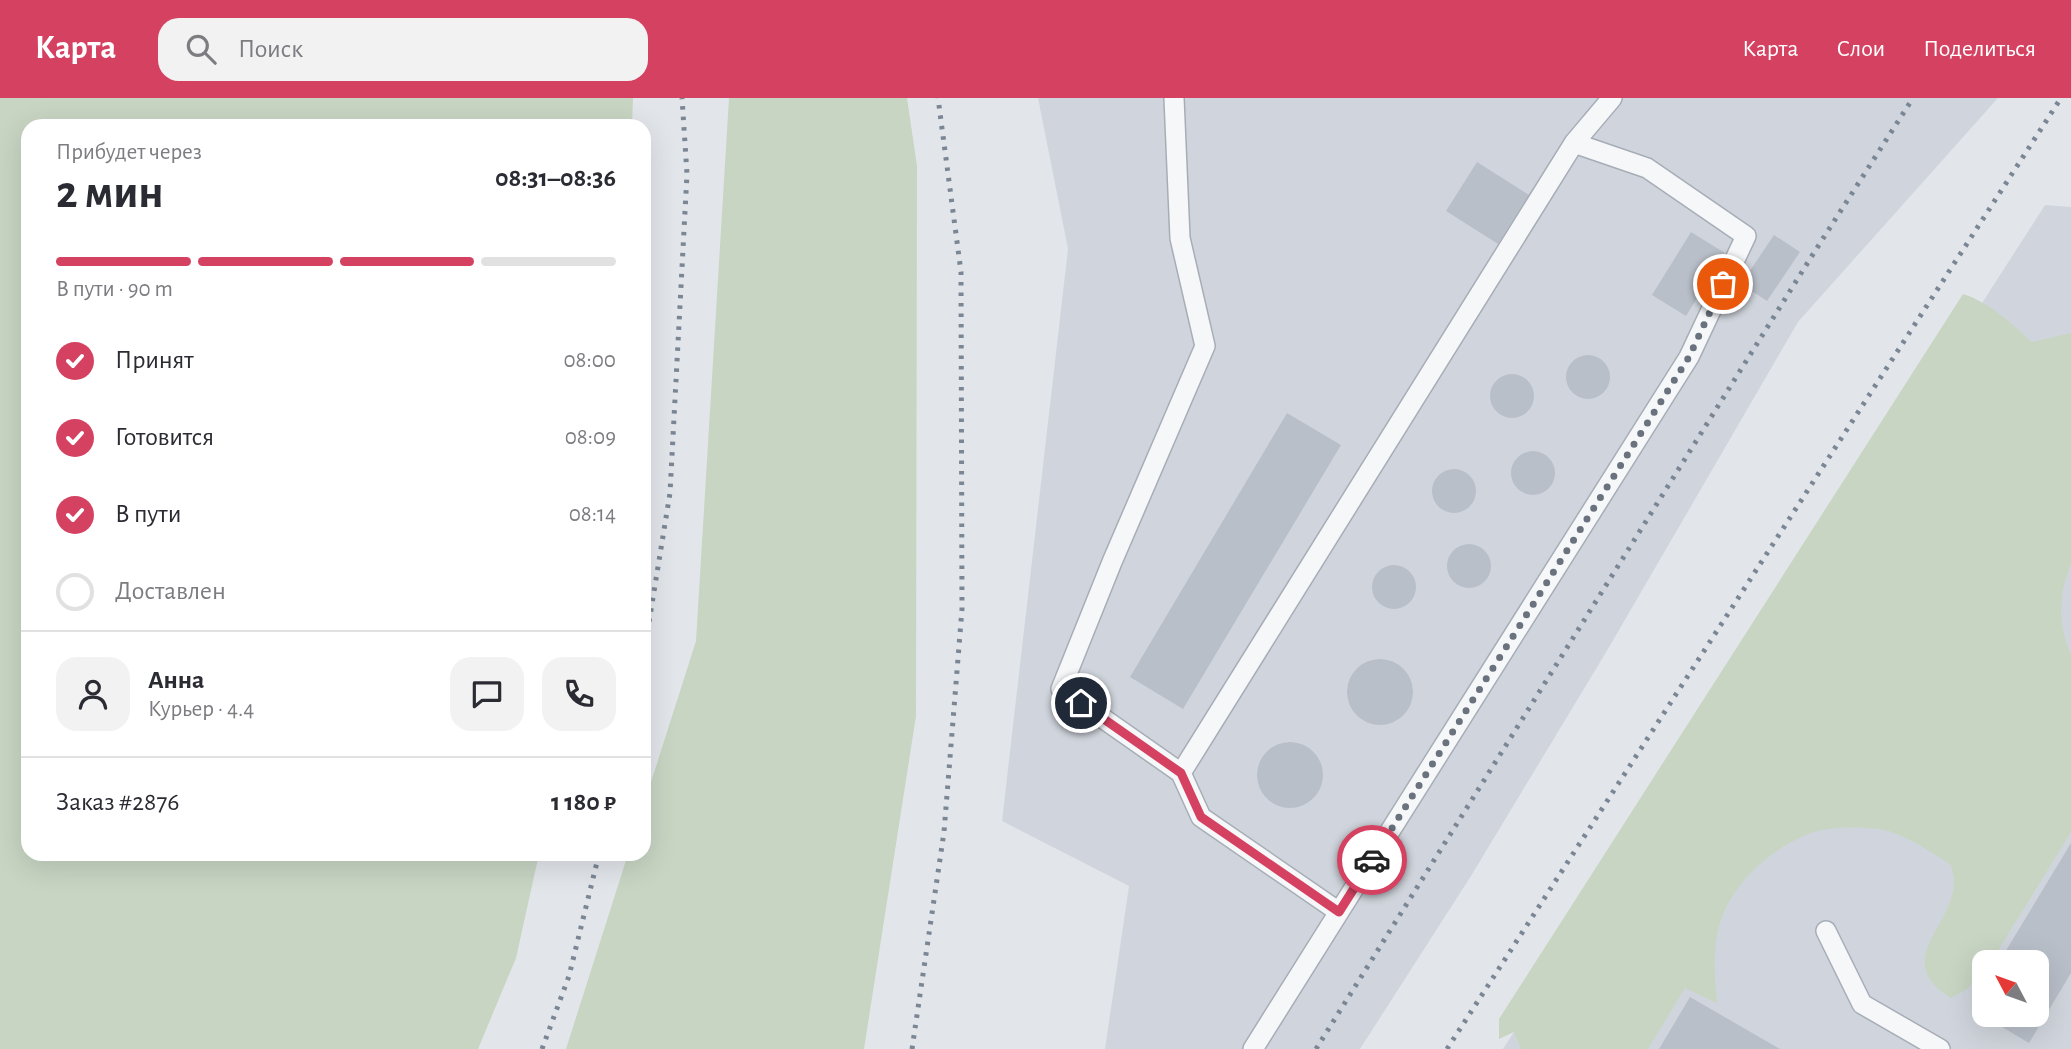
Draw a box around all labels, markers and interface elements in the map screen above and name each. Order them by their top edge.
search box [158,18,648,81]
icon: search [182,30,220,68]
text: Карта [35,32,116,65]
text: Поиск [238,36,303,62]
text: Карта [1742,37,1798,61]
text: Слои [1836,37,1885,61]
text: Поделиться [1923,37,2036,61]
text: Прибудет через [56,141,202,164]
text: 08:31–08:36 [495,165,616,191]
text: 2 мин [56,170,164,216]
pin [1693,254,1753,314]
icon: bag [1704,265,1742,303]
text: В пути · 90 m [56,278,173,301]
icon: check [56,342,94,380]
text: Принят [115,347,194,373]
text: 08:00 [563,349,616,372]
icon: check [56,419,94,457]
text: Готовится [115,424,214,450]
text: 08:09 [565,426,616,449]
icon: check [56,496,94,534]
text: В пути [115,501,181,527]
text: 08:14 [569,503,616,526]
text: Доставлен [115,578,226,604]
button: person [56,657,130,731]
button: chat [450,657,524,731]
button: phone [542,657,616,731]
text: Анна [148,667,204,693]
pin [1051,673,1111,733]
icon: home [1062,684,1100,722]
text: Курьер · 4.4 [148,698,254,721]
text: Заказ #2876 [56,789,180,815]
text: 1 180 ₽ [551,789,616,815]
courier [1337,825,1407,895]
icon: car [1353,841,1391,879]
north arrow [1972,950,2049,1027]
map controls [1972,950,2049,1027]

